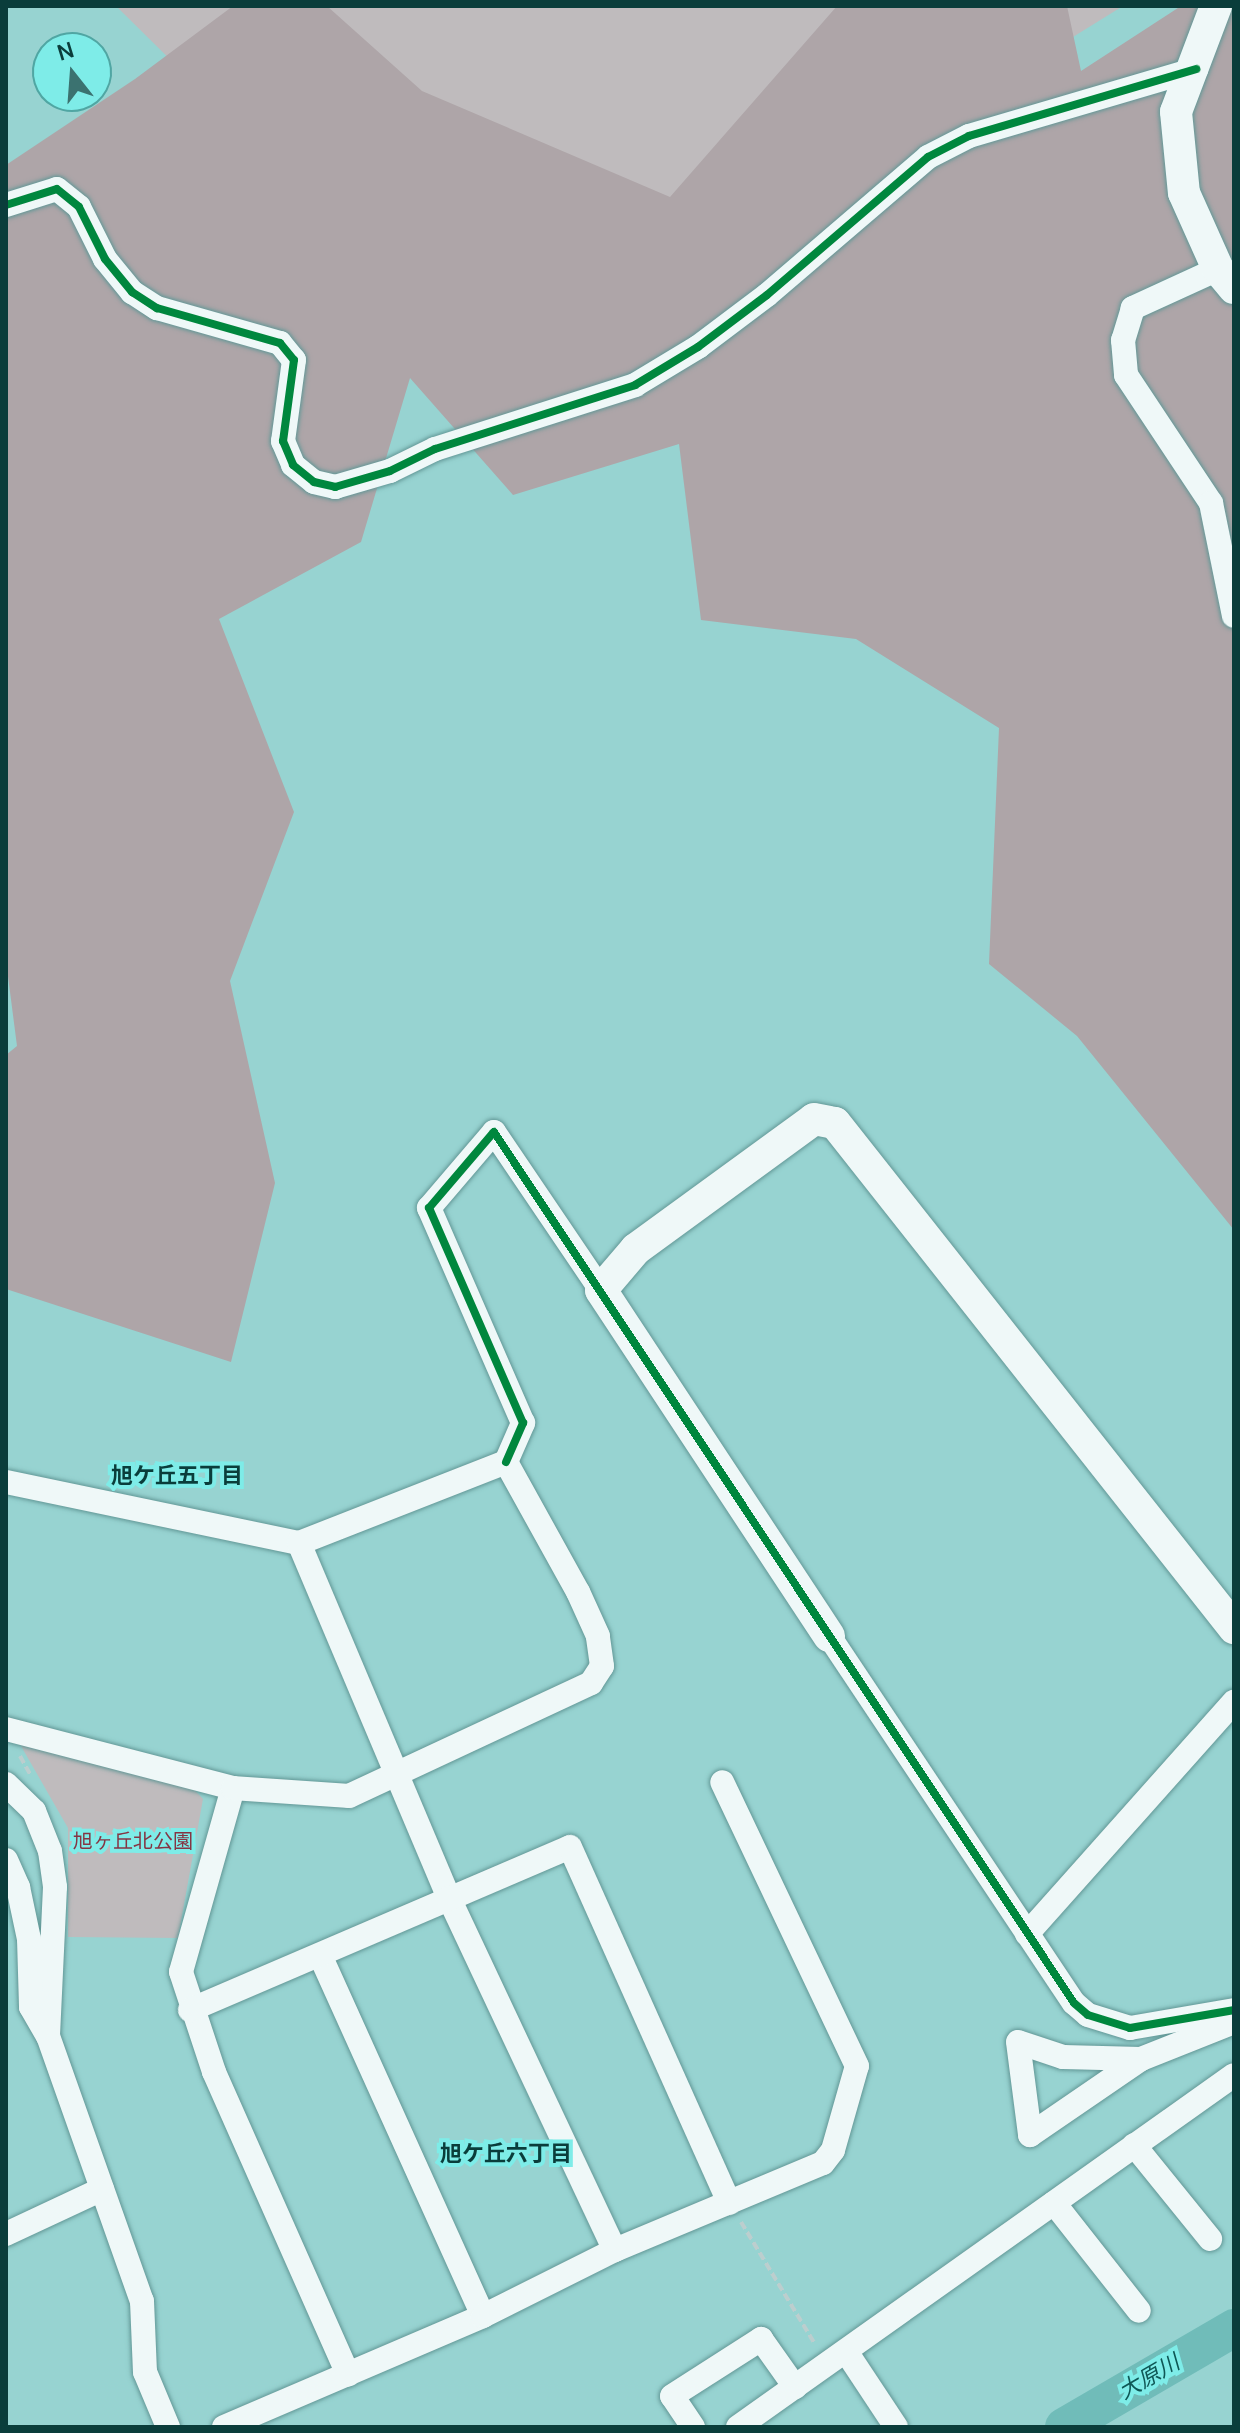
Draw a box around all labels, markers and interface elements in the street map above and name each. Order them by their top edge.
north arrow [32,32,112,112]
text: N [54,34,77,68]
district label: 旭ケ丘五丁目 [111,1463,243,1489]
park label: 旭ヶ丘北公園 [73,1828,193,1852]
district label: 旭ケ丘六丁目 [440,2141,572,2167]
water label: 大原川 [1114,2349,1184,2405]

